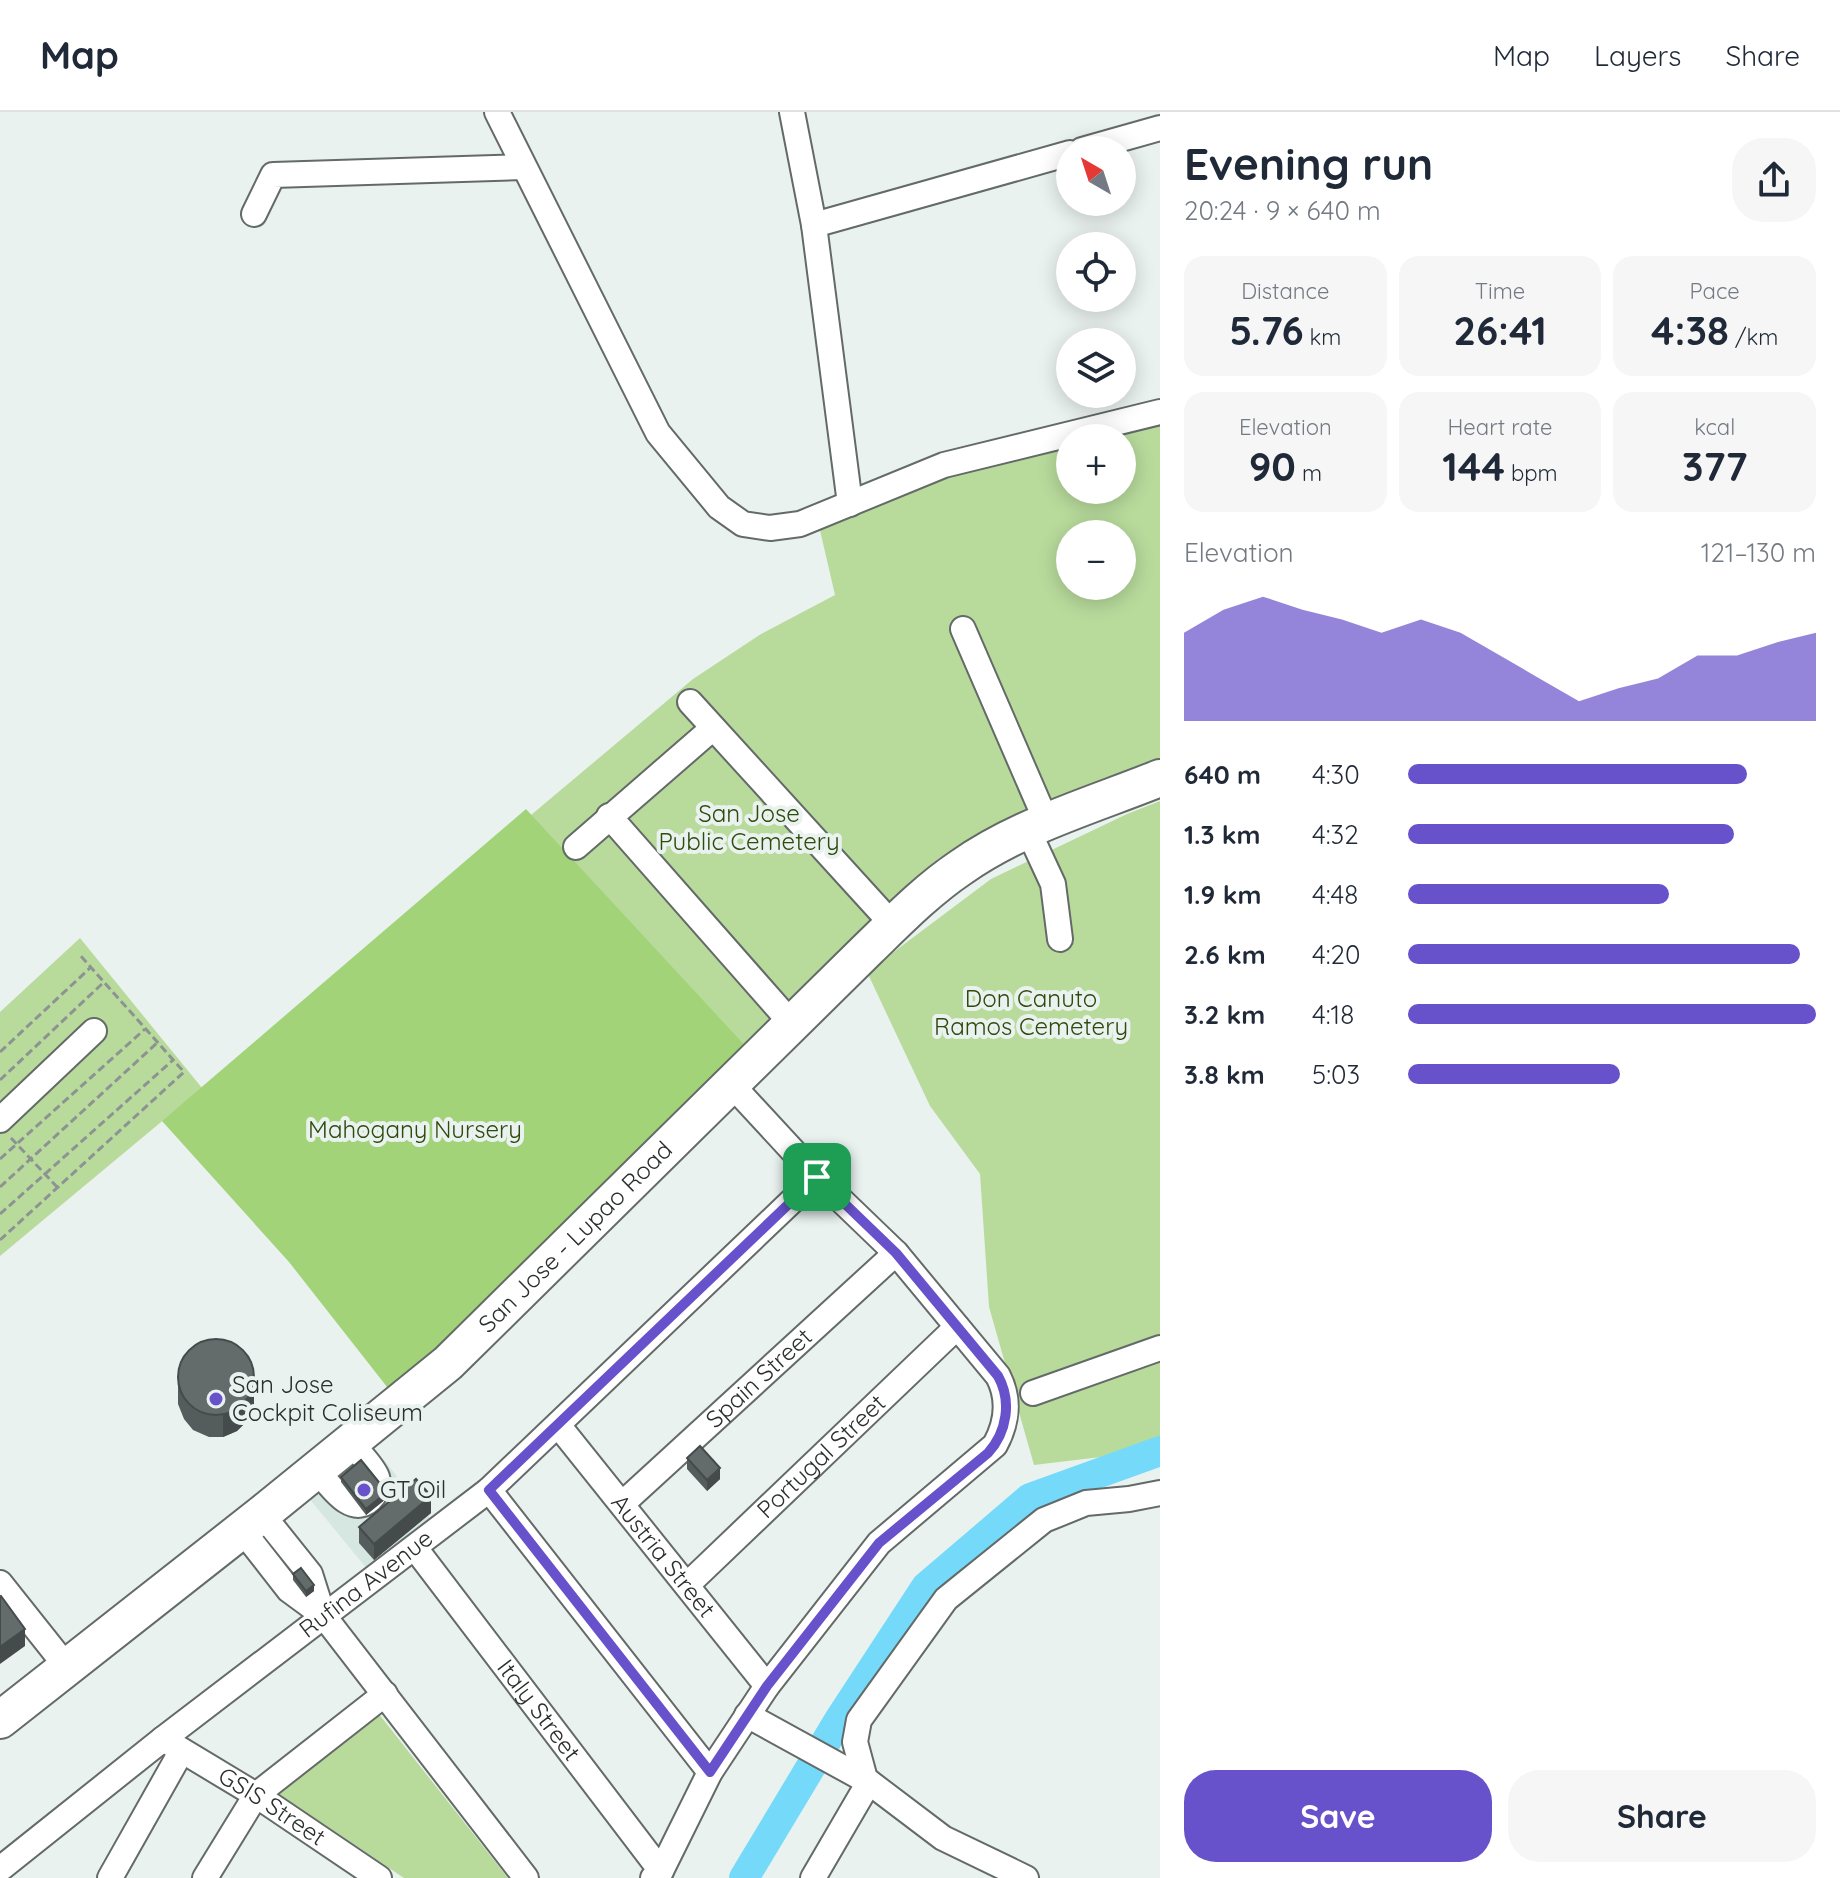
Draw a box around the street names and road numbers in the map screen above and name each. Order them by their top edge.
street label: San Jose - Lupao Road [472,1135,678,1339]
street label: Spain Street [699,1321,818,1434]
street label: Portugal Street [750,1387,891,1524]
street label: Austria Street [605,1488,722,1623]
street label: Rufina Avenue [293,1523,438,1644]
street label: Italy Street [491,1653,588,1766]
street label: GSIS Street [213,1760,332,1852]

